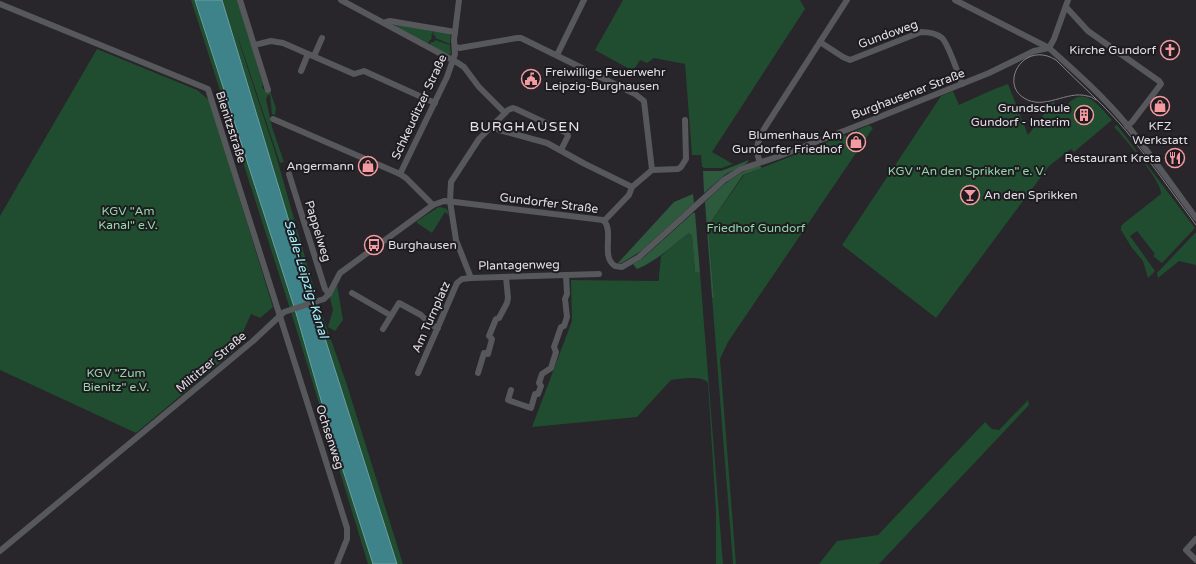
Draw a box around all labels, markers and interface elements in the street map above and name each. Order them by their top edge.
street label: Gundoweg [856,17,920,51]
church icon: Kirche Gundorf [1159,39,1181,61]
place label: Kirche Gundorf [1069,43,1156,57]
street label: Schkeuditzer Straße [388,52,450,162]
place label: Freiwillige Feuerwehr Leipzig-Burghausen [545,65,666,93]
street label: Burghausener Straße [849,66,967,122]
public building icon: Freiwillige Feuerwehr Leipzig-Burghausen [520,68,542,90]
street label: Bienitzstraße [213,89,249,165]
shop icon: KFZ Werkstatt [1149,95,1171,117]
place label: Grundschule Gundorf - Interim [971,101,1070,129]
building icon: Grundschule Gundorf - Interim [1073,104,1095,126]
district label: BURGHAUSEN [469,118,581,135]
place label: KFZ Werkstatt [1132,119,1188,147]
place label: Blumenhaus Am Gundorfer Friedhof [732,128,842,156]
shop icon: Blumenhaus Am Gundorfer Friedhof [845,131,867,153]
restaurant icon: Restaurant Kreta [1164,147,1186,169]
place label: Restaurant Kreta [1065,151,1161,165]
shop icon: Angermann [357,155,379,177]
place label: Angermann [286,159,354,173]
park label: KGV "An den Sprikken" e. V. [888,164,1046,178]
bar icon: An den Sprikken [959,184,981,206]
place label: An den Sprikken [984,188,1078,202]
street label: Gundorfer Straße [499,190,599,216]
street label: Pappelweg [302,199,334,263]
park label: KGV "Am Kanal" e.V. [98,204,158,232]
water label: Saale-Leipzig-Kanal [280,218,332,342]
park label: Friedhof Gundorf [707,221,806,235]
bus stop icon: Burghausen [363,234,385,256]
place label: Burghausen [388,238,457,252]
street label: Plantagenweg [478,257,560,273]
street label: Am Turnplatz [409,279,453,355]
street label: Miltitzer Straße [173,328,249,395]
park label: KGV "Zum Bienitz" e.V. [83,366,149,394]
street label: Ochsenweg [313,403,347,471]

